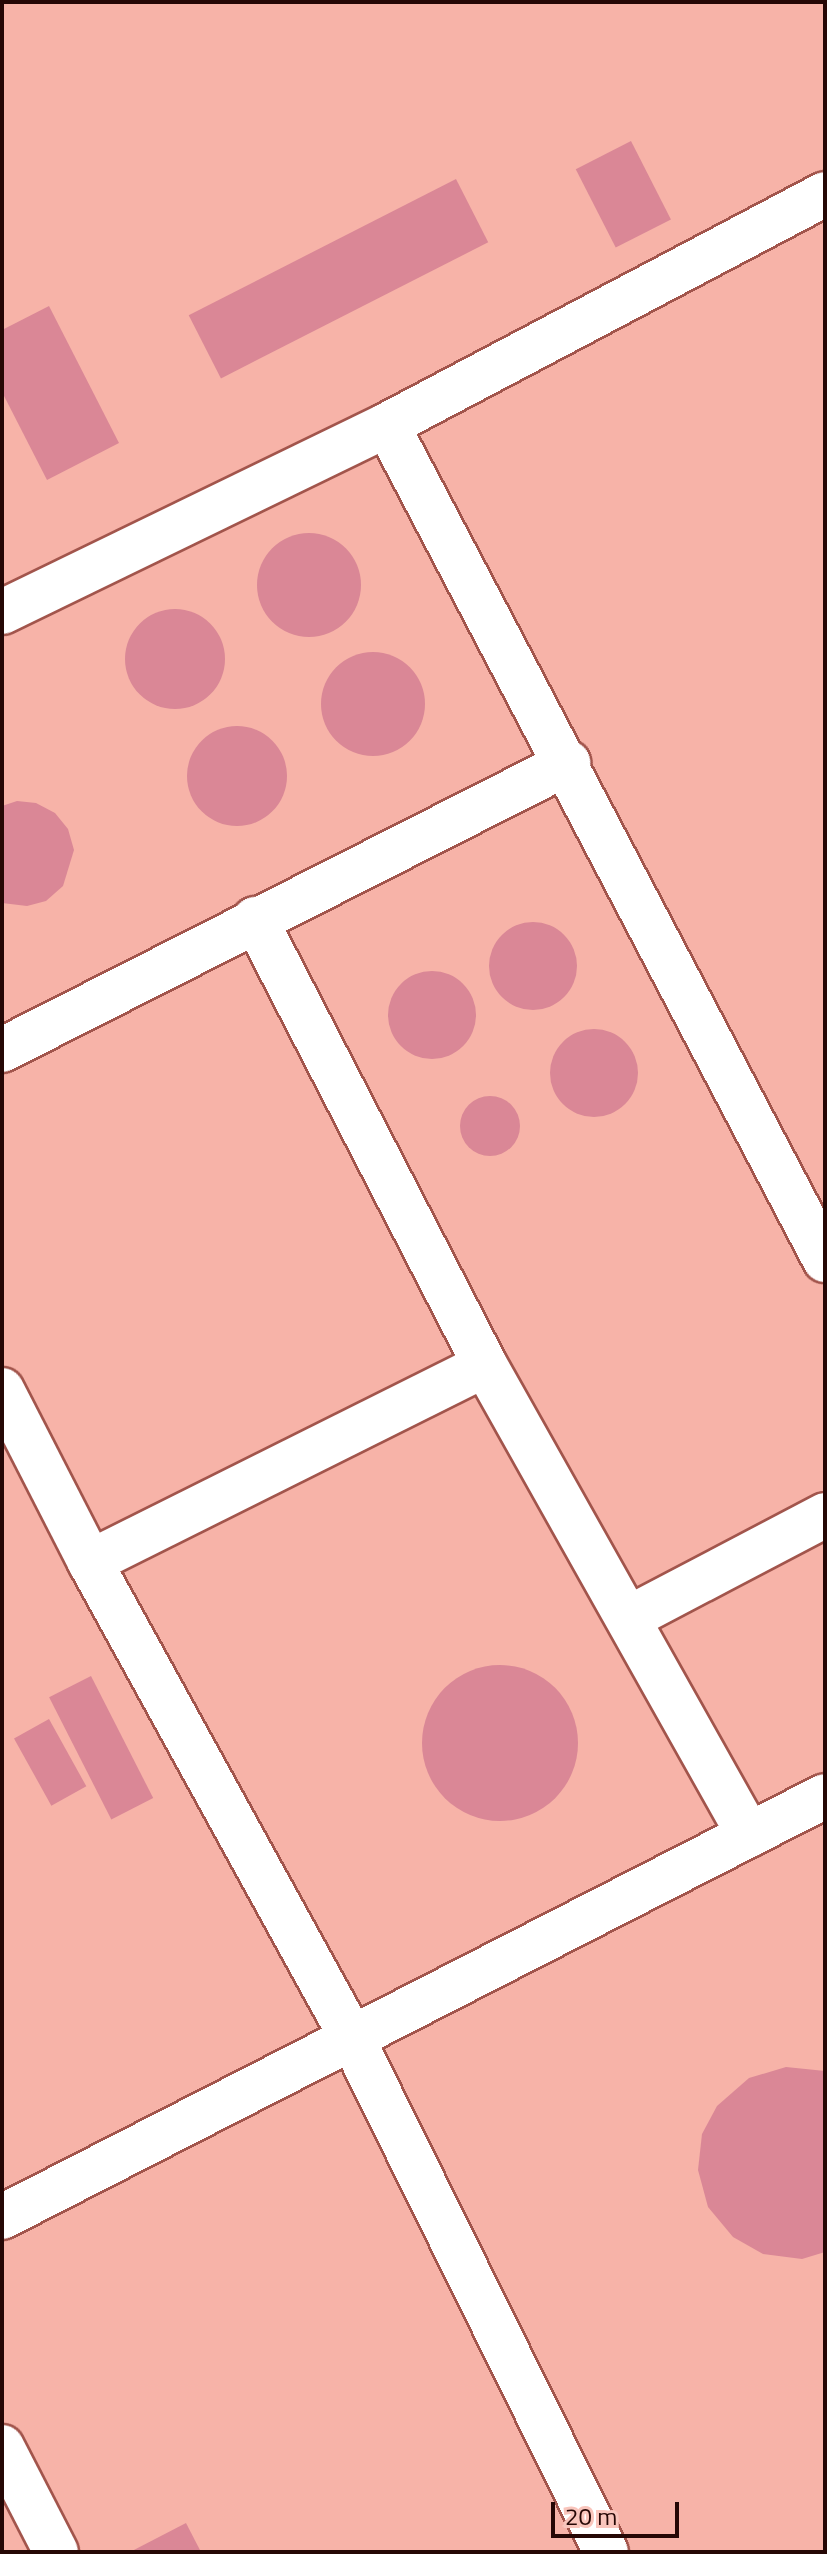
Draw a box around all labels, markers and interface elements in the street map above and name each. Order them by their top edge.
scale bar [555,2486,683,2536]
text: 20 m [565,2498,617,2534]

